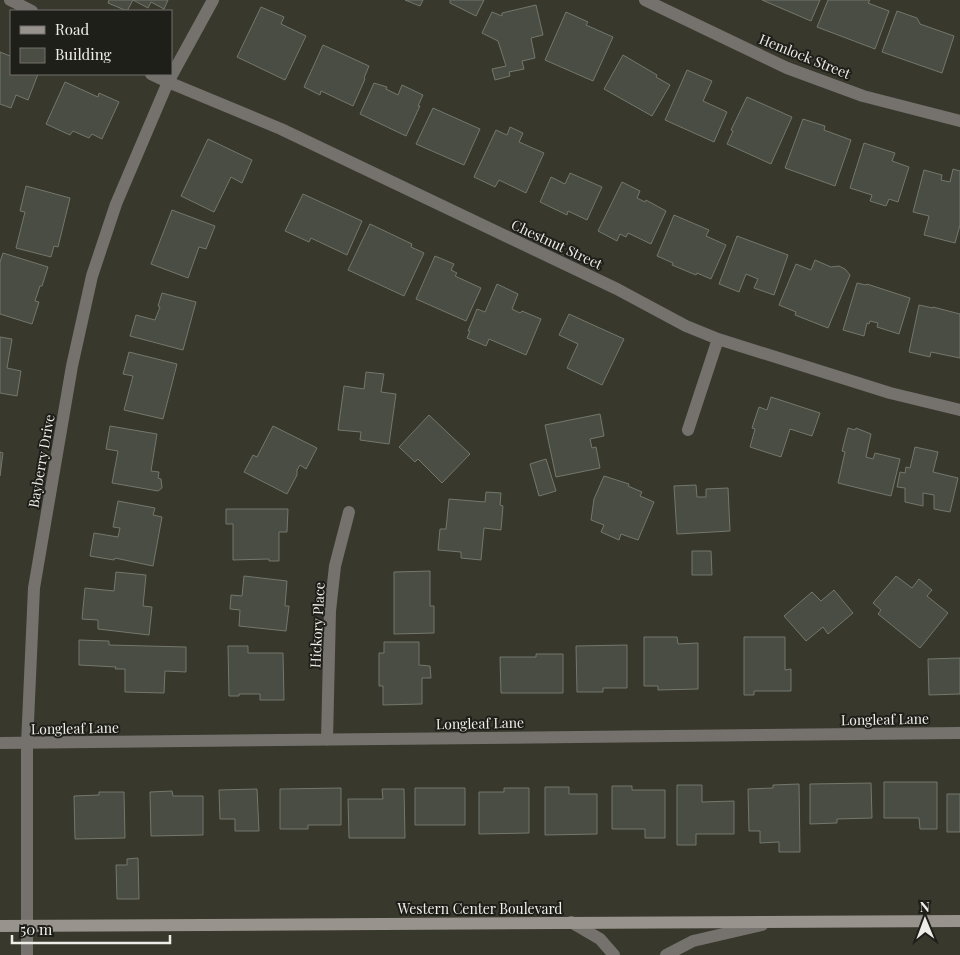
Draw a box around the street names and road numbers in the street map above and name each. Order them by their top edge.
street label: Hemlock Street [757,29,854,83]
street label: Chestnut Street [508,215,607,274]
street label: Bayberry Drive [23,413,59,509]
street label: Hickory Place [305,582,329,668]
street label: Longleaf Lane [841,709,929,729]
street label: Longleaf Lane [436,713,524,733]
street label: Longleaf Lane [31,718,119,738]
street label: Western Center Boulevard [397,899,562,918]

